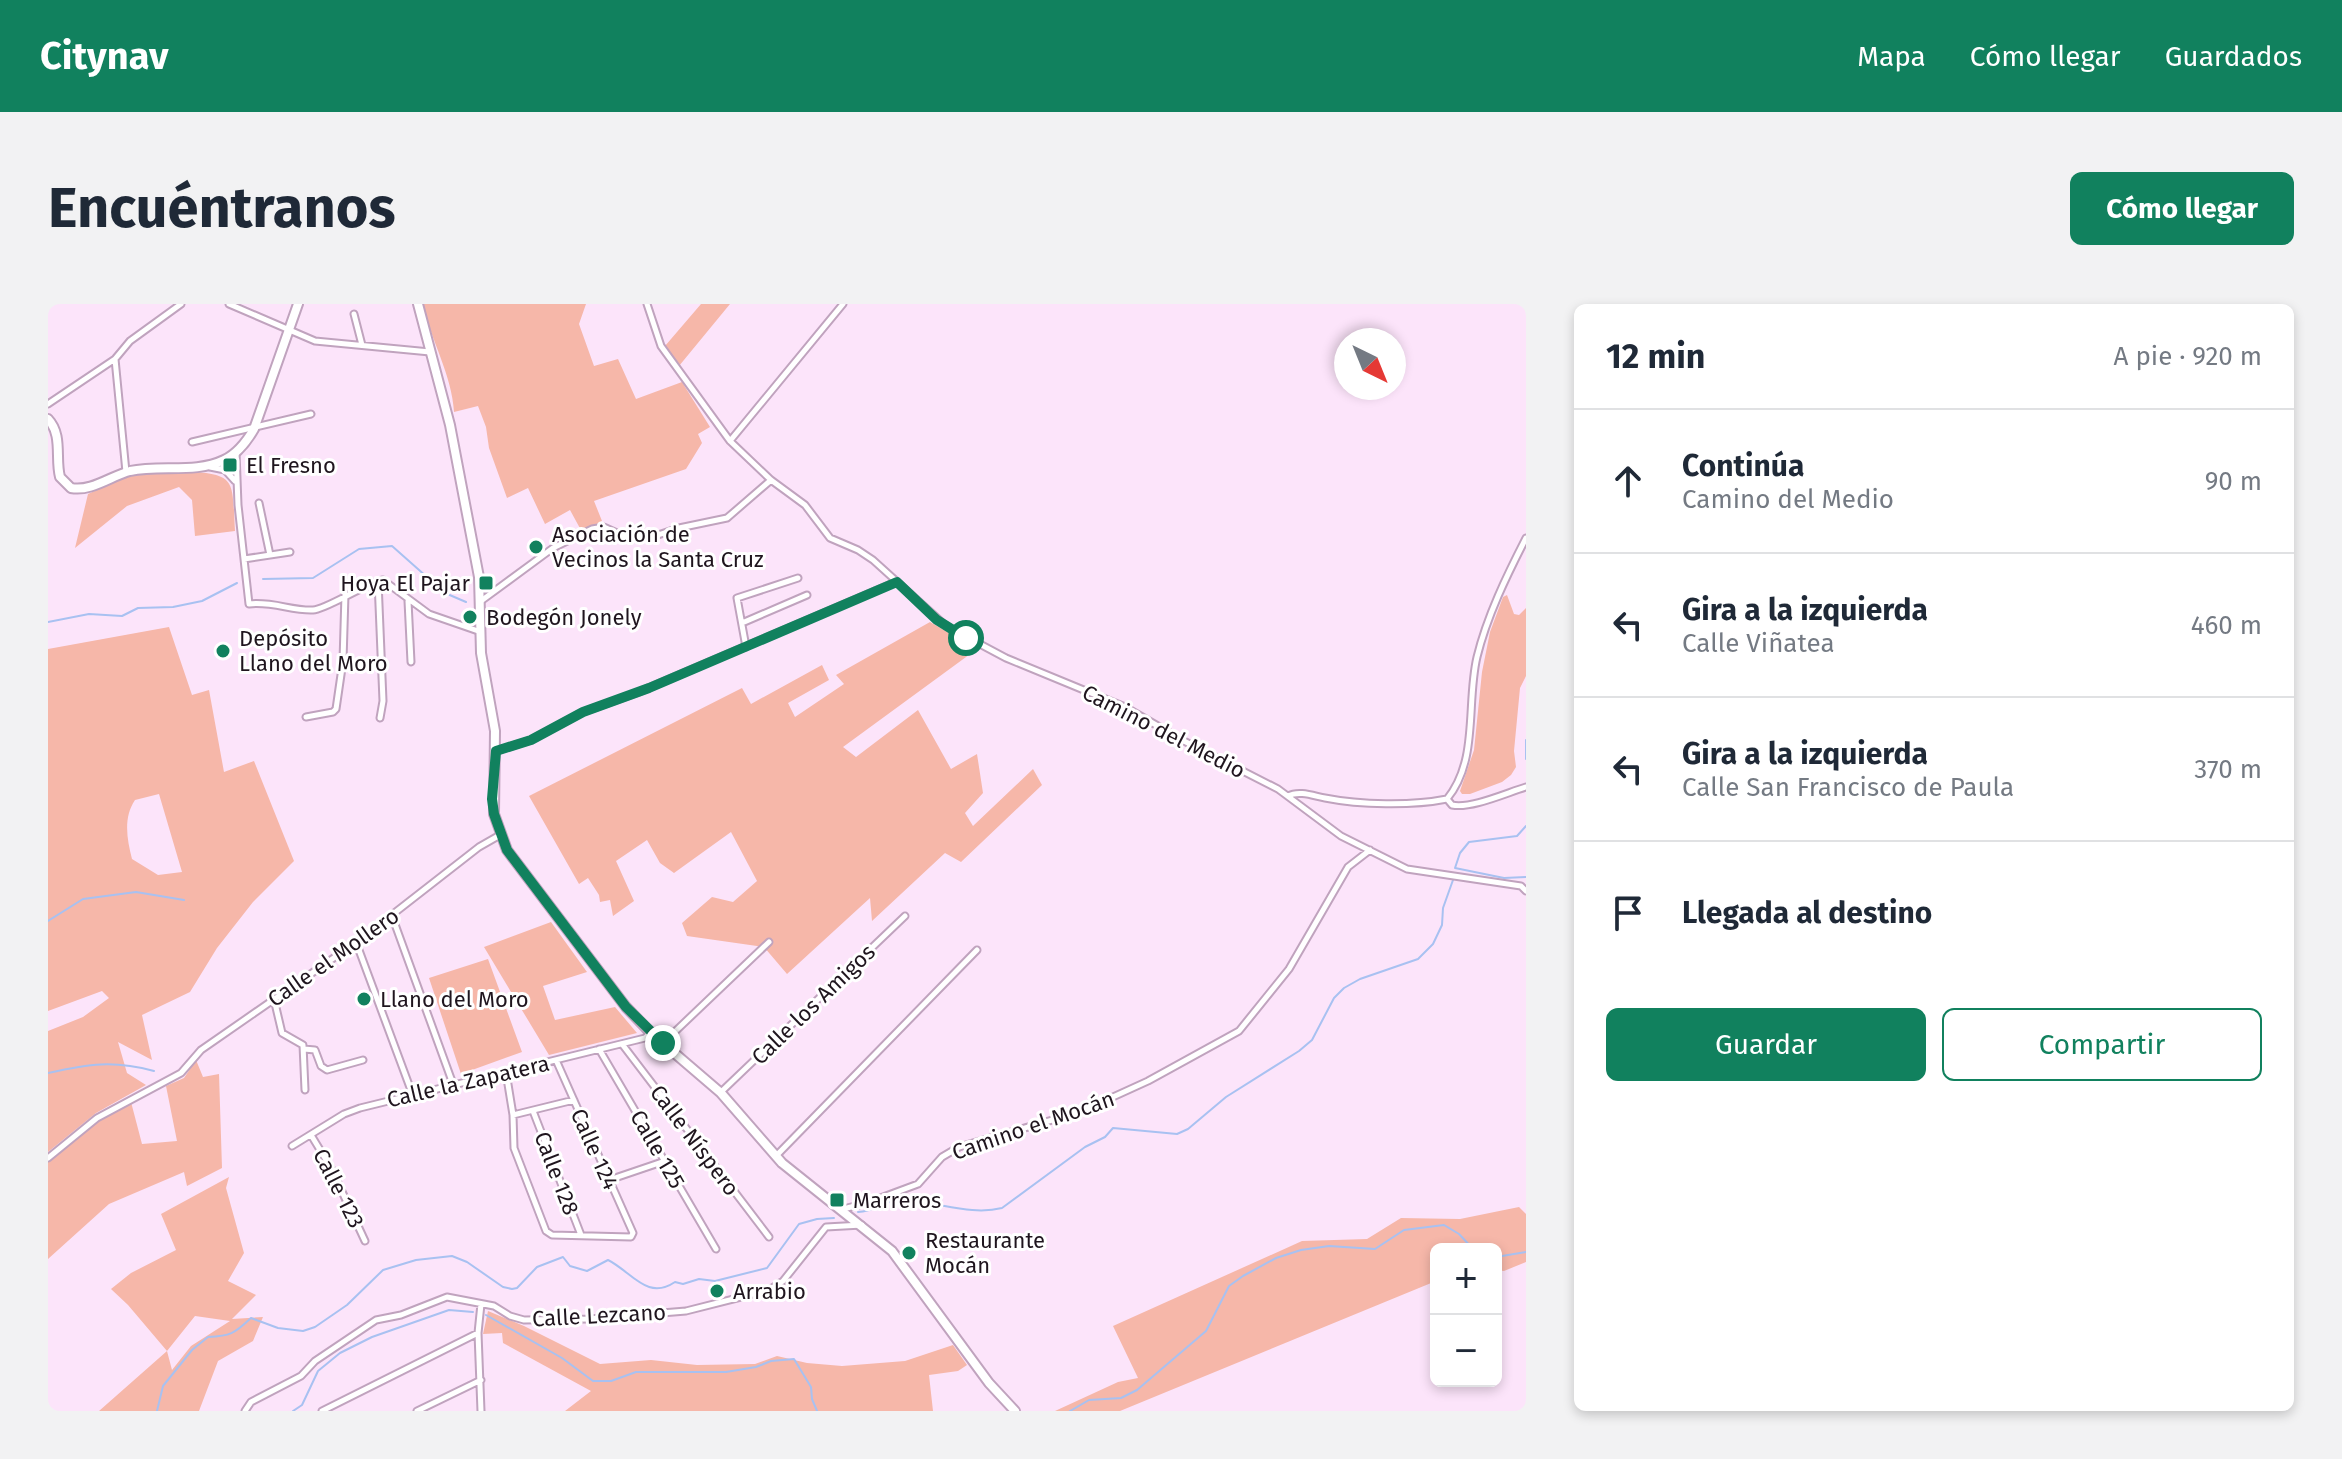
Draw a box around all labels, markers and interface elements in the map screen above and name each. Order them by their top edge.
text: Citynav [40,33,168,79]
text: Mapa [1857,40,1926,73]
text: Cómo llegar [1970,40,2121,73]
text: Guardados [2165,40,2302,73]
button: Cómo llegar [2070,172,2294,245]
text: Encuéntranos [48,175,396,242]
north arrow [1334,328,1406,400]
text: 12 min [1606,336,1705,377]
text: A pie · 920 m [2114,341,2262,372]
text: Continúa [1682,448,1804,484]
place label: El Fresno [246,452,336,479]
marker: El Fresno [221,456,239,474]
icon: ahead [1606,459,1650,503]
text: 90 m [2205,466,2262,497]
text: Camino del Medio [1682,484,1894,515]
place label: Asociación de Vecinos la Santa Cruz [552,521,764,573]
marker: Asociación de Vecinos la Santa Cruz [527,538,545,556]
place label: Hoya El Pajar [340,570,471,597]
marker: Hoya El Pajar [477,574,495,592]
text: Gira a la izquierda [1682,592,1928,628]
icon: left [1606,603,1650,647]
place label: Bodegón Jonely [486,604,642,631]
marker: Bodegón Jonely [461,608,479,626]
text: 460 m [2191,610,2262,641]
route start [948,620,984,656]
place label: Depósito Llano del Moro [239,625,388,677]
text: Calle Viñatea [1682,628,1835,659]
marker: Depósito Llano del Moro [214,642,232,660]
street label: Camino del Medio [1078,679,1250,784]
text: Gira a la izquierda [1682,736,1928,772]
icon: left [1606,747,1650,791]
text: 370 m [2194,754,2262,785]
text: Calle San Francisco de Paula [1682,772,2014,803]
icon: arrive [1606,891,1650,935]
text: Llegada al destino [1682,895,1932,931]
street label: Calle el Mollero [262,902,404,1013]
street label: Calle los Amigos [746,939,881,1070]
place label: Llano del Moro [380,986,529,1013]
marker: Llano del Moro [355,990,373,1008]
button: Guardar [1606,1008,1926,1081]
button: Compartir [1942,1008,2262,1081]
route end [645,1025,681,1061]
street label: Calle la Zapatera [384,1050,552,1113]
street label: Calle Níspero [644,1080,745,1201]
street label: Camino el Mocán [948,1085,1118,1166]
street label: Calle 124 [565,1104,624,1194]
street label: Calle 125 [624,1105,691,1193]
street label: Calle 128 [528,1128,585,1219]
street label: Calle 123 [307,1144,370,1233]
place label: Marreros [853,1187,941,1214]
marker: Marreros [828,1191,846,1209]
place label: Restaurante Mocán [925,1227,1045,1279]
map controls [1430,1243,1502,1387]
button: + [1430,1243,1502,1315]
marker: Restaurante Mocán [900,1244,918,1262]
place label: Arrabio [733,1278,806,1305]
marker: Arrabio [708,1282,726,1300]
street label: Calle Lezcano [531,1299,667,1332]
button: − [1430,1315,1502,1387]

